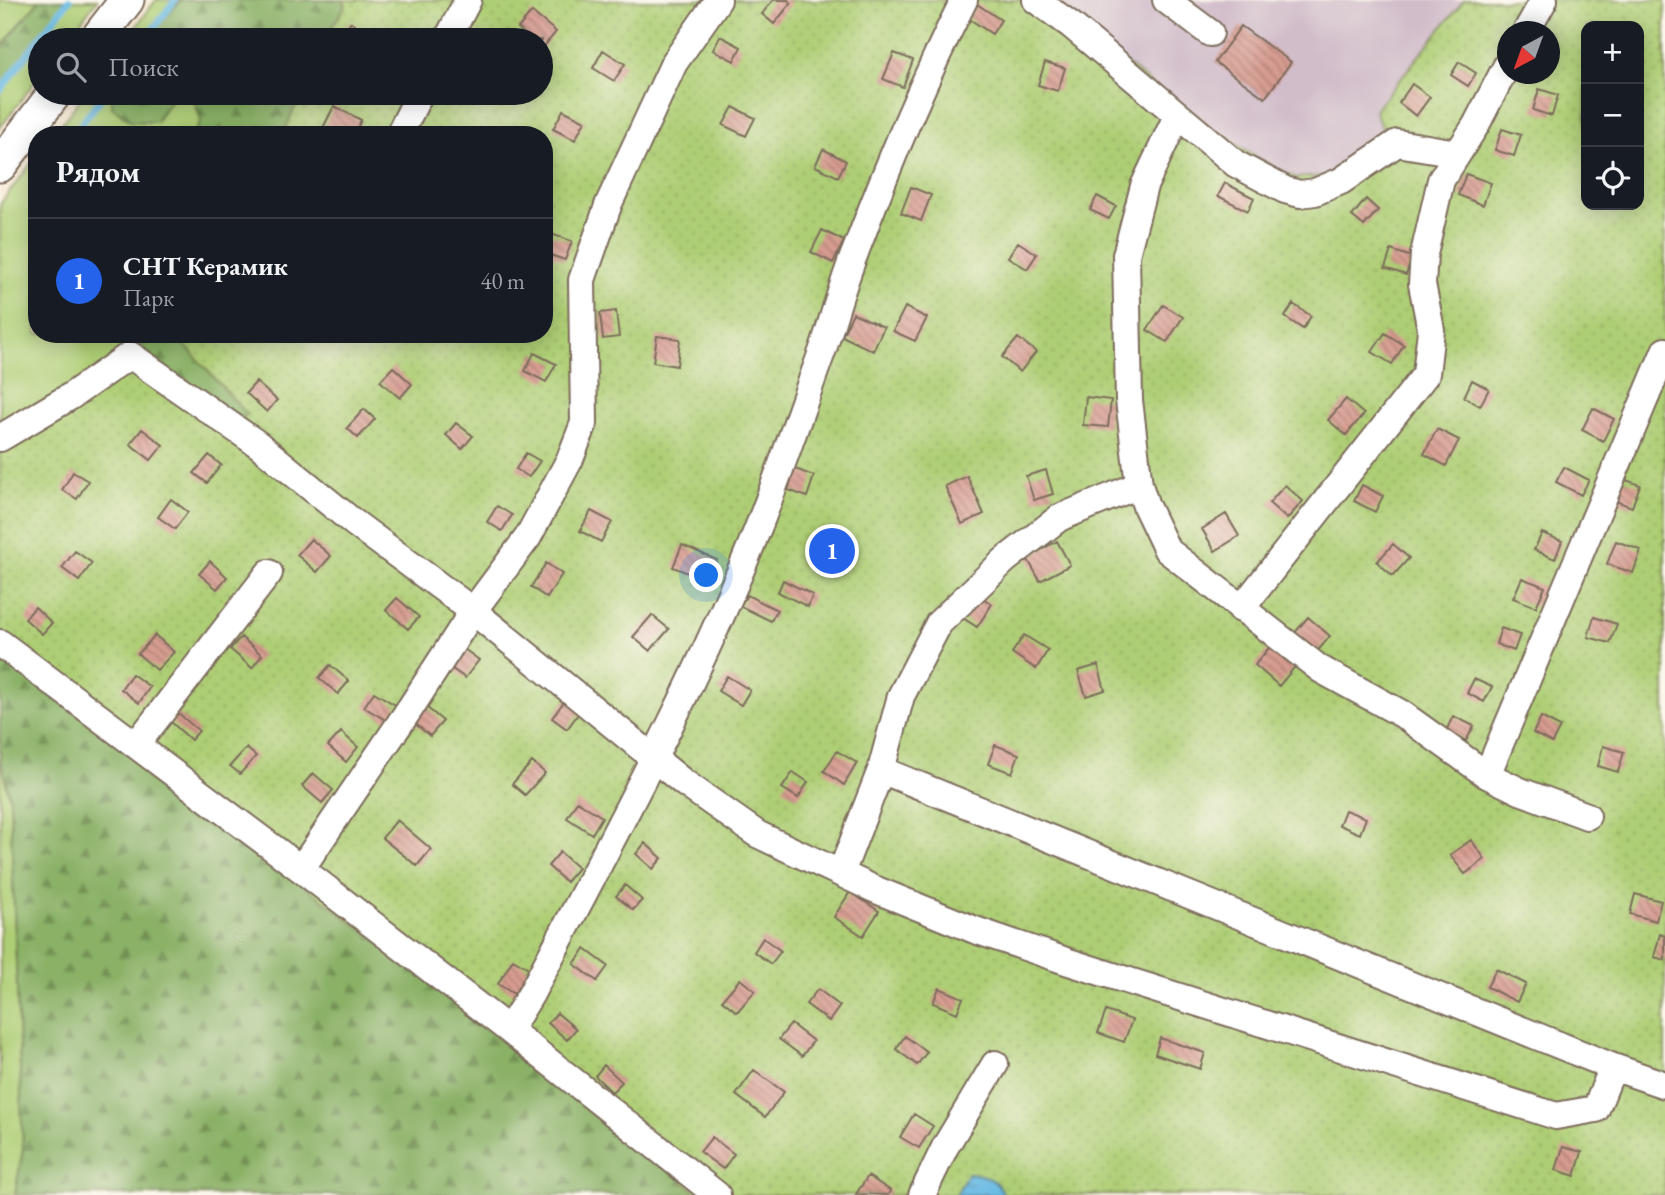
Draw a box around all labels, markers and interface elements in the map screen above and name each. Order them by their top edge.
north arrow [1497,21,1560,84]
map controls [1581,21,1644,210]
button: + [1581,21,1644,84]
search box [28,28,553,105]
icon: search [52,48,90,86]
text: Поиск [108,50,179,84]
button: − [1581,84,1644,147]
button: locate [1581,147,1644,210]
text: Рядом [56,152,140,191]
text: СНТ Керамик [123,249,288,283]
text: 1 [73,266,85,296]
text: 40 m [480,266,525,296]
text: Парк [123,283,174,313]
pin: 1 [809,525,855,577]
your location [689,558,723,592]

